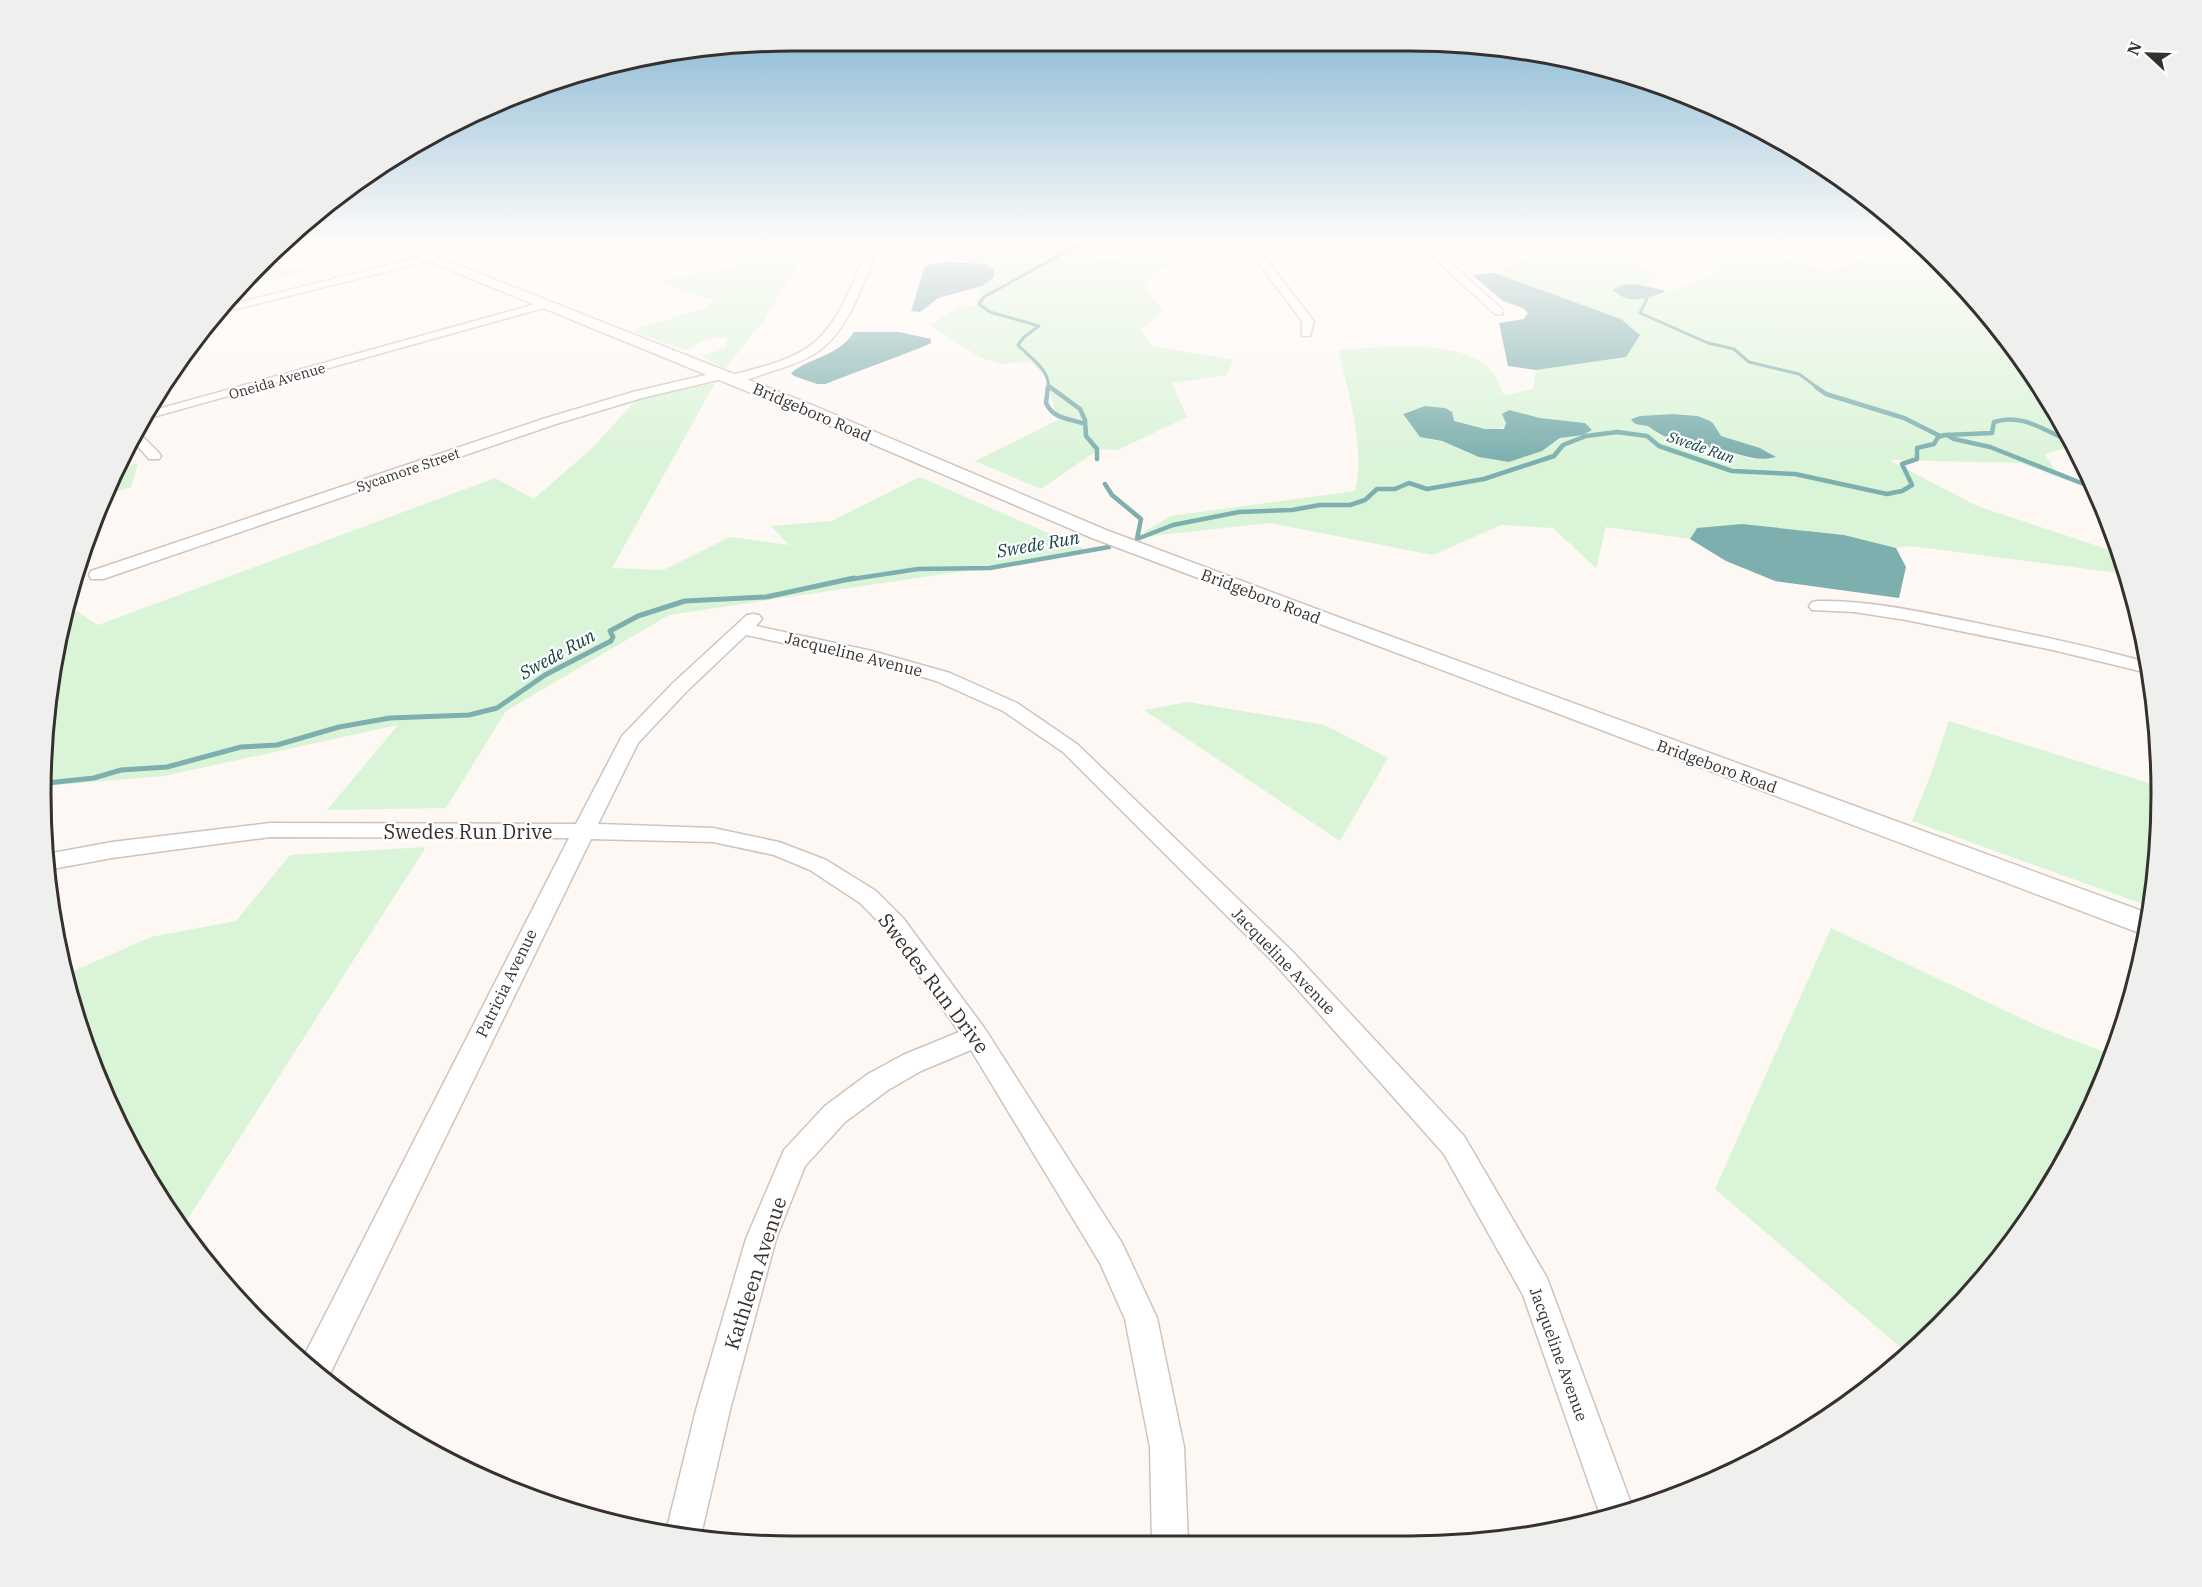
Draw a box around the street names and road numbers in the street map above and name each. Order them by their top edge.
street label: Oneida Avenue [227,359,327,403]
street label: Bridgeboro Road [750,378,874,446]
street label: Sycamore Street [354,444,462,496]
street label: Bridgeboro Road [1198,564,1324,628]
street label: Jacqueline Avenue [783,627,925,681]
street label: Bridgeboro Road [1654,735,1780,797]
street label: Swedes Run Drive [384,818,552,845]
street label: Jacqueline Avenue [1228,903,1340,1019]
street label: Swedes Run Drive [872,907,996,1059]
street label: Patricia Avenue [471,926,541,1040]
street label: Kathleen Avenue [718,1193,792,1353]
street label: Jacqueline Avenue [1526,1284,1592,1424]

